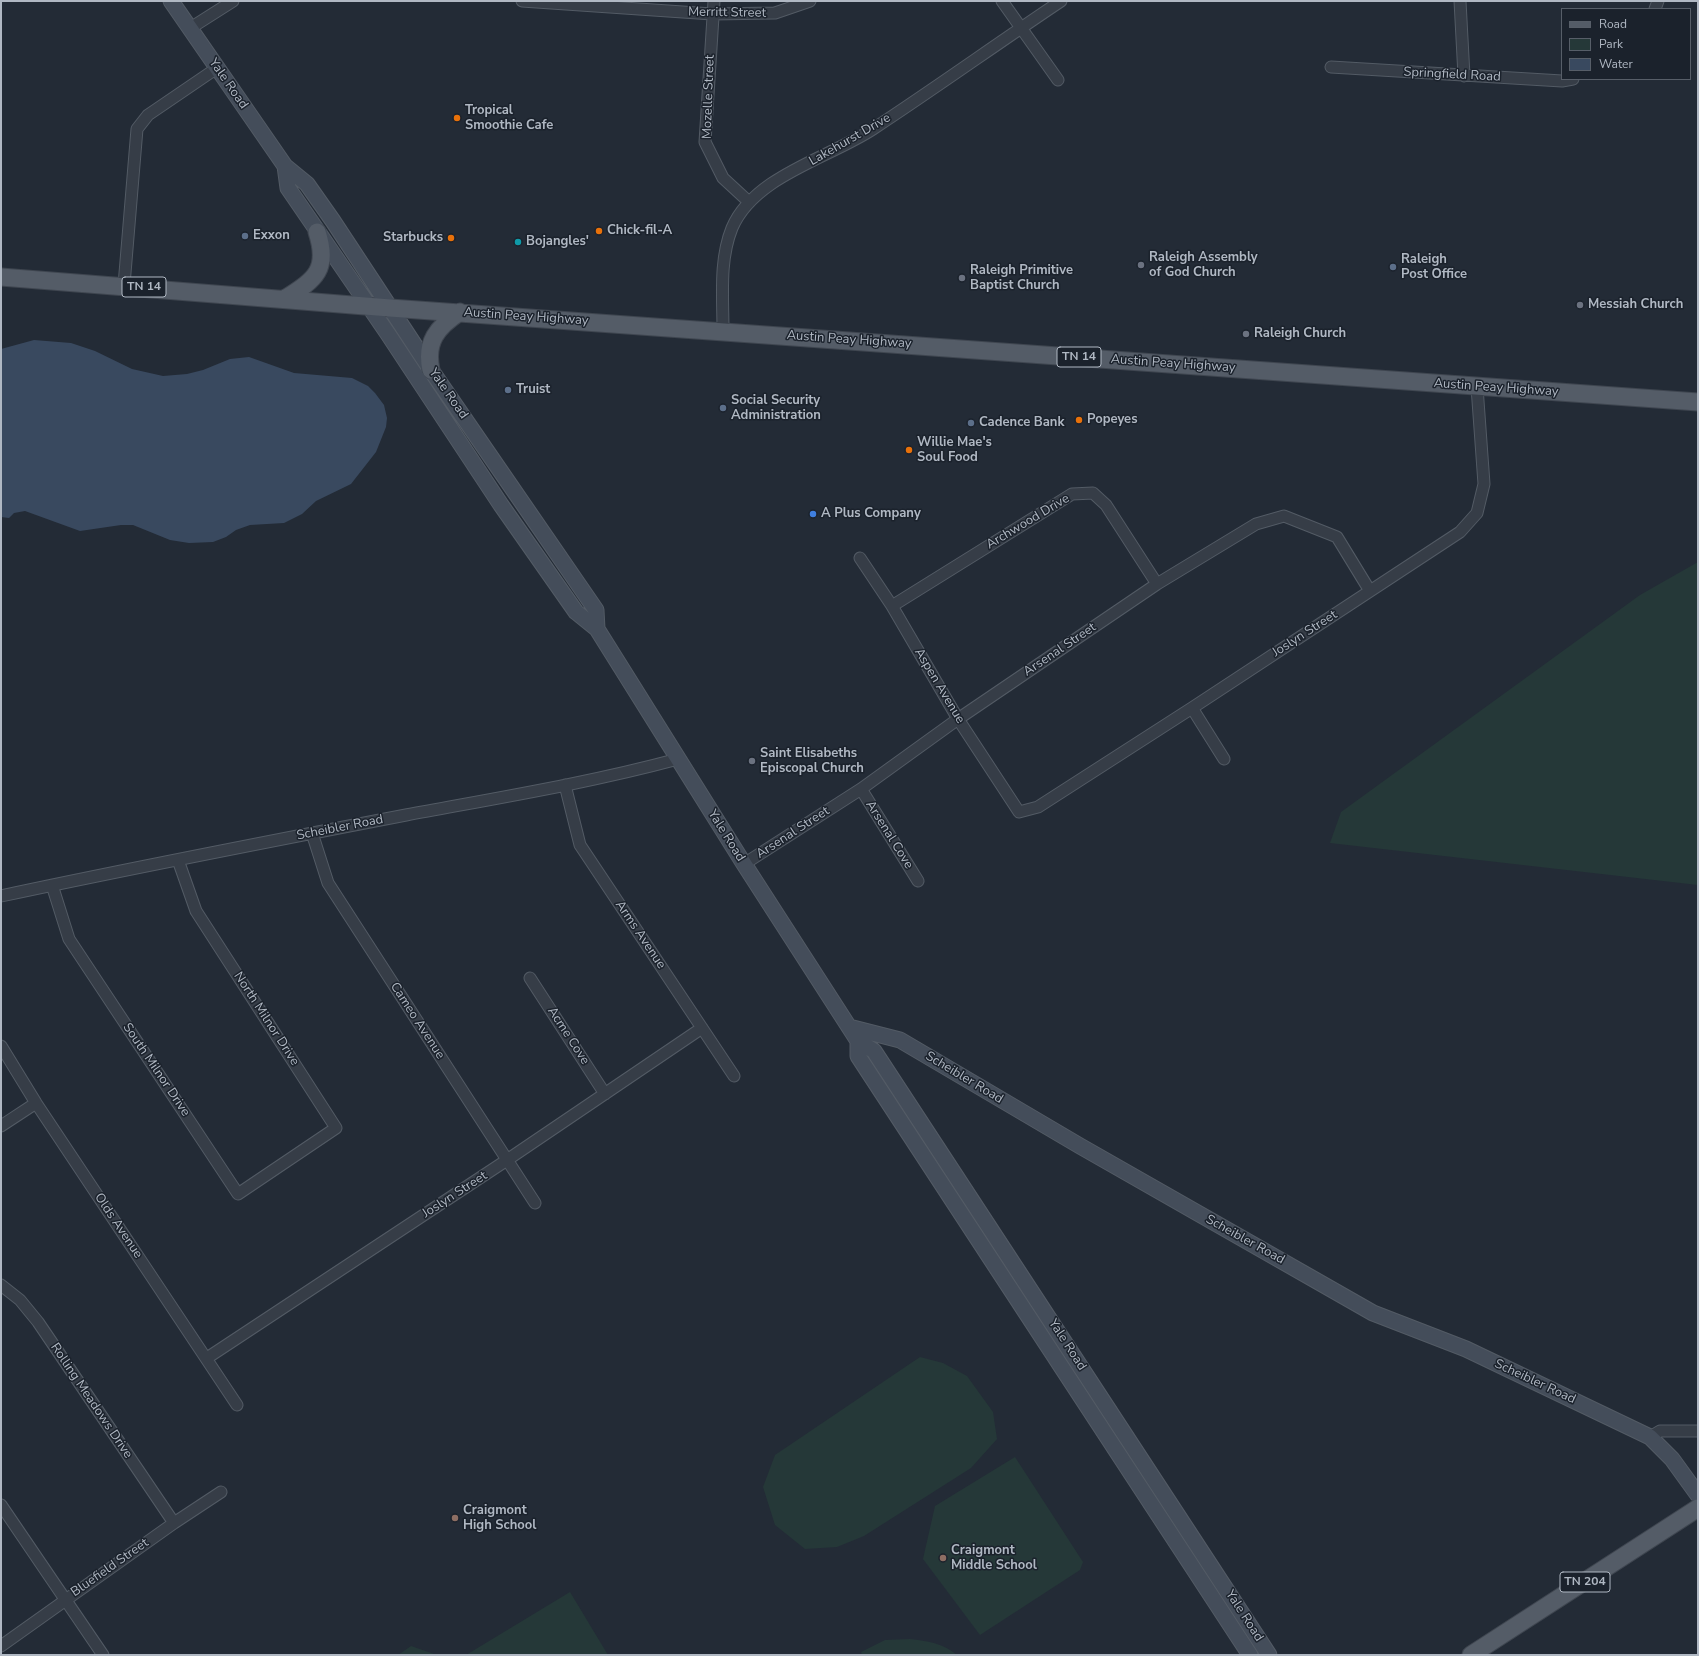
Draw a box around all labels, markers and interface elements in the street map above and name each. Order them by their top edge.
street label: Merritt Street [688,5,766,21]
legend [1561,8,1691,80]
text: Road [1599,16,1627,32]
text: Park [1599,36,1623,52]
street label: Mozelle Street [700,55,718,139]
street label: Yale Road [205,56,251,112]
text: Water [1599,56,1633,72]
street label: Springfield Road [1403,65,1501,85]
place label: Tropical Smoothie Cafe [465,103,553,134]
street label: Lakehurst Drive [807,110,893,170]
marker: Tropical Smoothie Cafe [452,113,462,123]
place label: Chick-fil-A [607,223,672,239]
marker: Chick-fil-A [594,226,604,236]
place label: Exxon [253,228,290,244]
place label: Starbucks [383,230,443,246]
marker: Exxon [240,231,250,241]
marker: Starbucks [446,233,456,243]
place label: Bojangles' [526,234,589,250]
marker: Bojangles' [513,237,523,247]
place label: Raleigh Assembly of God Church [1149,250,1258,281]
place label: Raleigh Post Office [1401,252,1467,283]
marker: Raleigh Assembly of God Church [1136,260,1146,270]
marker: Raleigh Post Office [1388,262,1398,272]
place label: Raleigh Primitive Baptist Church [970,263,1073,294]
marker: Raleigh Primitive Baptist Church [957,273,967,283]
road number: TN 14 [122,277,166,297]
place label: Messiah Church [1588,297,1683,313]
marker: Messiah Church [1575,300,1585,310]
street label: Austin Peay Highway [463,305,589,329]
place label: Raleigh Church [1254,326,1346,342]
street label: Austin Peay Highway [786,328,912,352]
marker: Raleigh Church [1241,329,1251,339]
road number: TN 14 [1057,347,1101,367]
street label: Austin Peay Highway [1110,352,1236,376]
street label: Yale Road [425,366,471,422]
street label: Austin Peay Highway [1433,376,1559,400]
place label: Truist [516,382,550,398]
marker: Truist [503,385,513,395]
place label: Social Security Administration [731,393,821,424]
marker: Social Security Administration [718,403,728,413]
place label: Popeyes [1087,412,1137,428]
place label: Cadence Bank [979,415,1064,431]
marker: Popeyes [1074,415,1084,425]
marker: Cadence Bank [966,418,976,428]
place label: Willie Mae's Soul Food [917,435,992,466]
marker: Willie Mae's Soul Food [904,445,914,455]
street label: Archwood Drive [984,491,1072,553]
place label: A Plus Company [821,506,921,522]
marker: A Plus Company [808,509,818,519]
street label: Joslyn Street [1270,607,1340,661]
street label: Arsenal Street [1021,620,1099,680]
street label: Aspen Avenue [910,646,968,726]
place label: Saint Elisabeths Episcopal Church [760,746,864,777]
marker: Saint Elisabeths Episcopal Church [747,756,757,766]
street label: Arsenal Cove [862,798,916,872]
street label: Arsenal Street [753,804,833,862]
street label: Yale Road [704,807,748,865]
street label: Scheibler Road [295,812,385,844]
street label: Arms Avenue [611,898,669,972]
street label: North Milnor Drive [230,969,302,1069]
street label: Cameo Avenue [386,980,448,1062]
street label: Acme Cove [544,1004,592,1068]
street label: South Milnor Drive [119,1020,193,1120]
street label: Scheibler Road [922,1049,1006,1107]
street label: Joslyn Street [420,1168,490,1222]
street label: Olds Avenue [91,1190,145,1262]
street label: Scheibler Road [1203,1212,1287,1268]
street label: Yale Road [1045,1316,1089,1374]
street label: Rolling Meadows Drive [47,1340,135,1462]
street label: Scheibler Road [1492,1356,1578,1408]
place label: Craigmont High School [463,1503,536,1534]
marker: Craigmont High School [450,1513,460,1523]
street label: Bluefield Street [68,1535,152,1601]
place label: Craigmont Middle School [951,1543,1037,1574]
marker: Craigmont Middle School [938,1553,948,1563]
road number: TN 204 [1560,1572,1610,1592]
street label: Yale Road [1222,1587,1266,1645]

